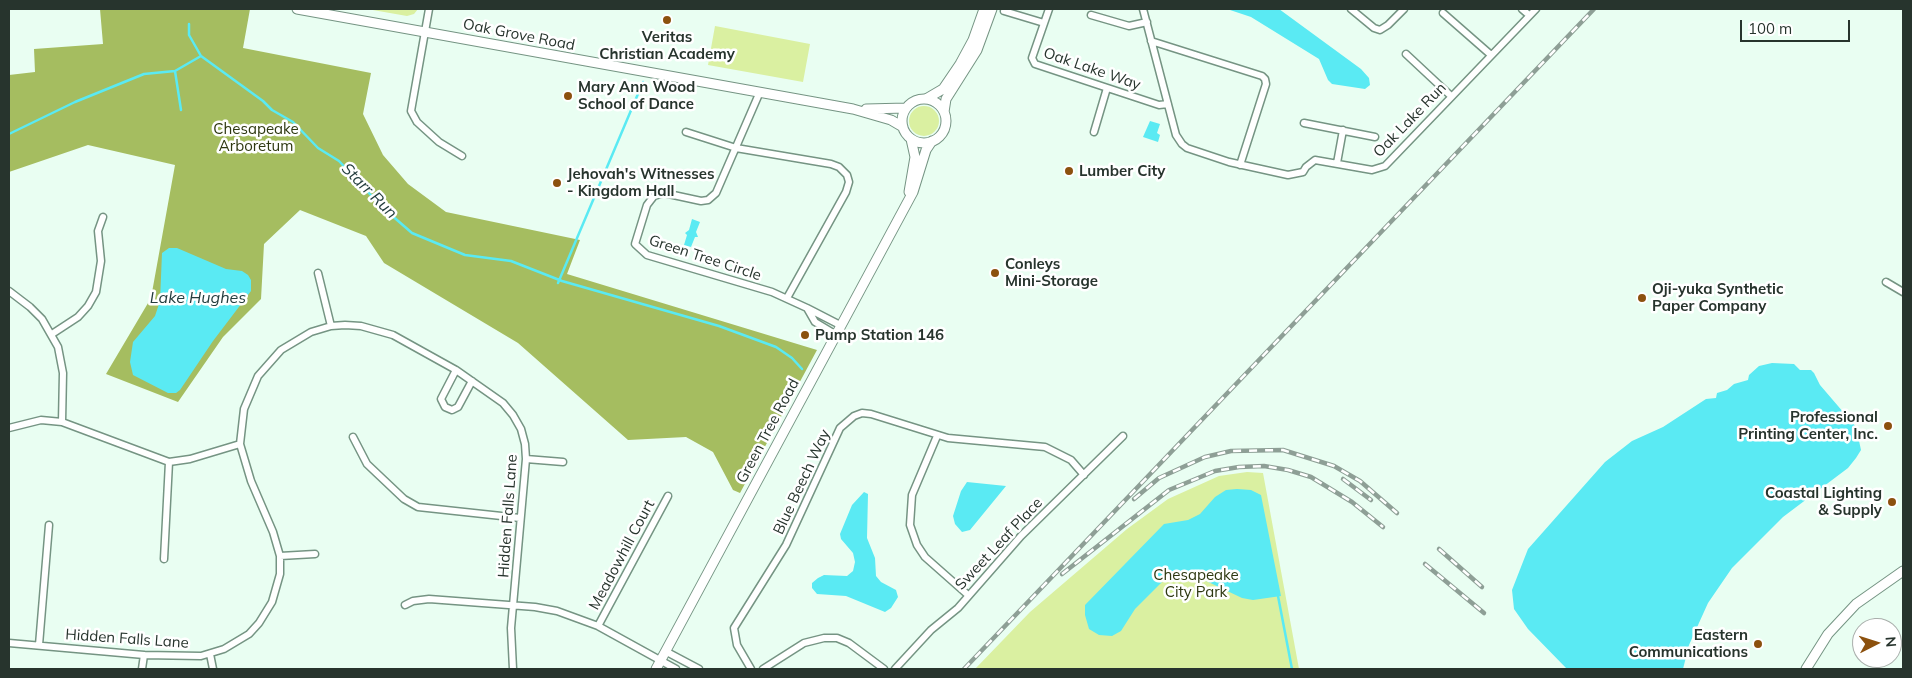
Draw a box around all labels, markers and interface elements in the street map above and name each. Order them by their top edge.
scale bar [1742,10,1852,42]
marker: Veritas Christian Academy [661,14,673,26]
street label: Oak Grove Road [461,15,577,55]
text: 100 m [1748,19,1792,38]
place label: Veritas Christian Academy [599,28,735,63]
street label: Oak Lake Way [1041,44,1143,94]
place label: Mary Ann Wood School of Dance [578,78,695,113]
street label: Oak Lake Run [1370,79,1450,161]
marker: Mary Ann Wood School of Dance [562,90,574,102]
park label: Chesapeake Arboretum [213,120,299,155]
water label: Starr Run [337,159,401,223]
place label: Lumber City [1079,162,1165,180]
place label: Jehovah's Witnesses - Kingdom Hall [567,165,714,200]
marker: Lumber City [1063,165,1075,177]
marker: Jehovah's Witnesses - Kingdom Hall [551,177,563,189]
street label: Green Tree Circle [647,231,763,285]
place label: Conleys Mini-Storage [1005,255,1098,290]
marker: Conleys Mini-Storage [989,267,1001,279]
place label: Oji-yuka Synthetic Paper Company [1652,280,1783,315]
water label: Lake Hughes [150,288,246,308]
marker: Oji-yuka Synthetic Paper Company [1636,292,1648,304]
place label: Pump Station 146 [815,326,944,344]
marker: Pump Station 146 [799,329,811,341]
street label: Green Tree Road [733,376,803,486]
place label: Professional Printing Center, Inc. [1738,408,1878,443]
marker: Professional Printing Center, Inc. [1882,420,1894,432]
street label: Blue Beech Way [770,427,834,537]
street label: Hidden Falls Lane [495,454,521,578]
place label: Coastal Lighting & Supply [1765,484,1882,519]
street label: Sweet Leaf Place [952,494,1046,594]
marker: Coastal Lighting & Supply [1886,496,1898,508]
street label: Meadowhill Court [585,497,659,613]
park label: Chesapeake City Park [1153,566,1239,601]
north arrow [1852,618,1902,668]
street label: Hidden Falls Lane [65,626,189,652]
place label: Eastern Communications [1629,626,1748,661]
text: N [1882,636,1900,648]
marker: Eastern Communications [1752,638,1764,650]

